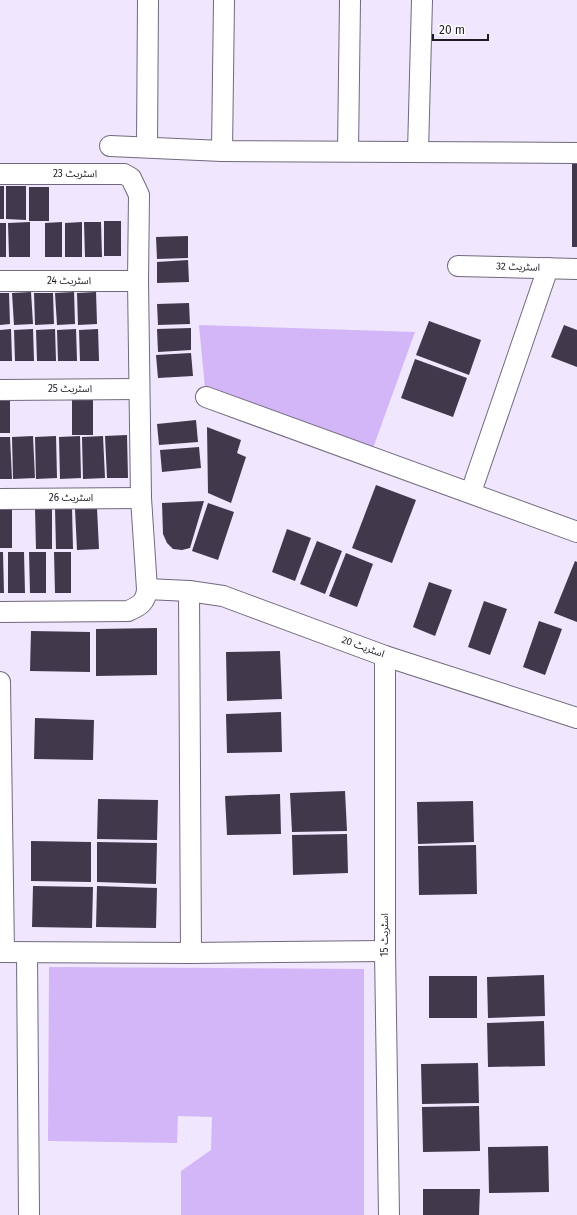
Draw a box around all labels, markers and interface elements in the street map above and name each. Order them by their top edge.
scale bar [433,16,488,42]
text: 20 m [439,23,465,37]
street label: اسٹریٹ 23 [53,168,97,180]
street label: اسٹریٹ 32 [496,260,540,274]
street label: اسٹریٹ 24 [47,275,91,287]
street label: اسٹریٹ 25 [48,383,92,395]
street label: اسٹریٹ 26 [49,492,93,504]
street label: اسٹریٹ 20 [340,634,386,660]
street label: اسٹریٹ 15 [379,913,391,957]

